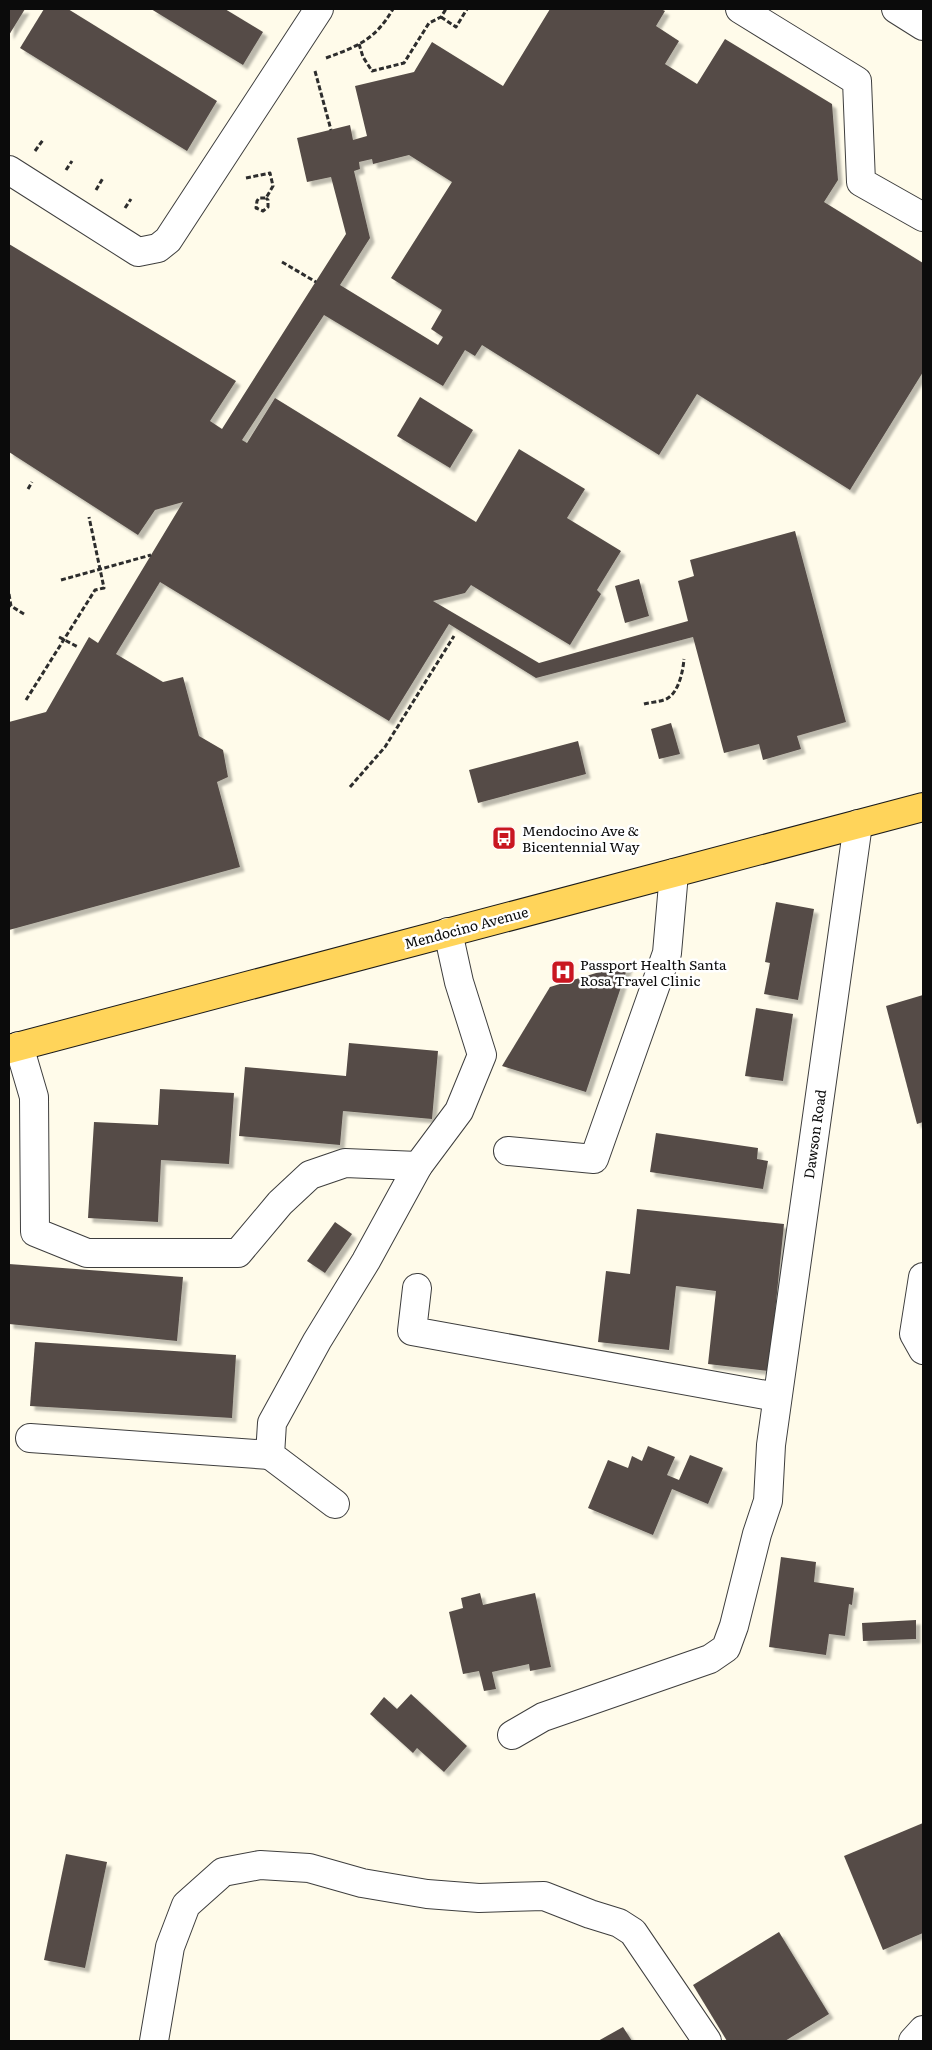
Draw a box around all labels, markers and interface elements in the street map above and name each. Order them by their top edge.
place label: Mendocino Ave & Bicentennial Way [522,820,640,856]
bus stop icon: Mendocino Ave & Bicentennial Way [491,825,517,851]
street label: Mendocino Avenue [402,901,530,953]
place label: Passport Health Santa Rosa Travel Clinic [580,954,727,990]
hospital icon: Passport Health Santa Rosa Travel Clinic [550,959,576,985]
street label: Dawson Road [798,1088,830,1180]

